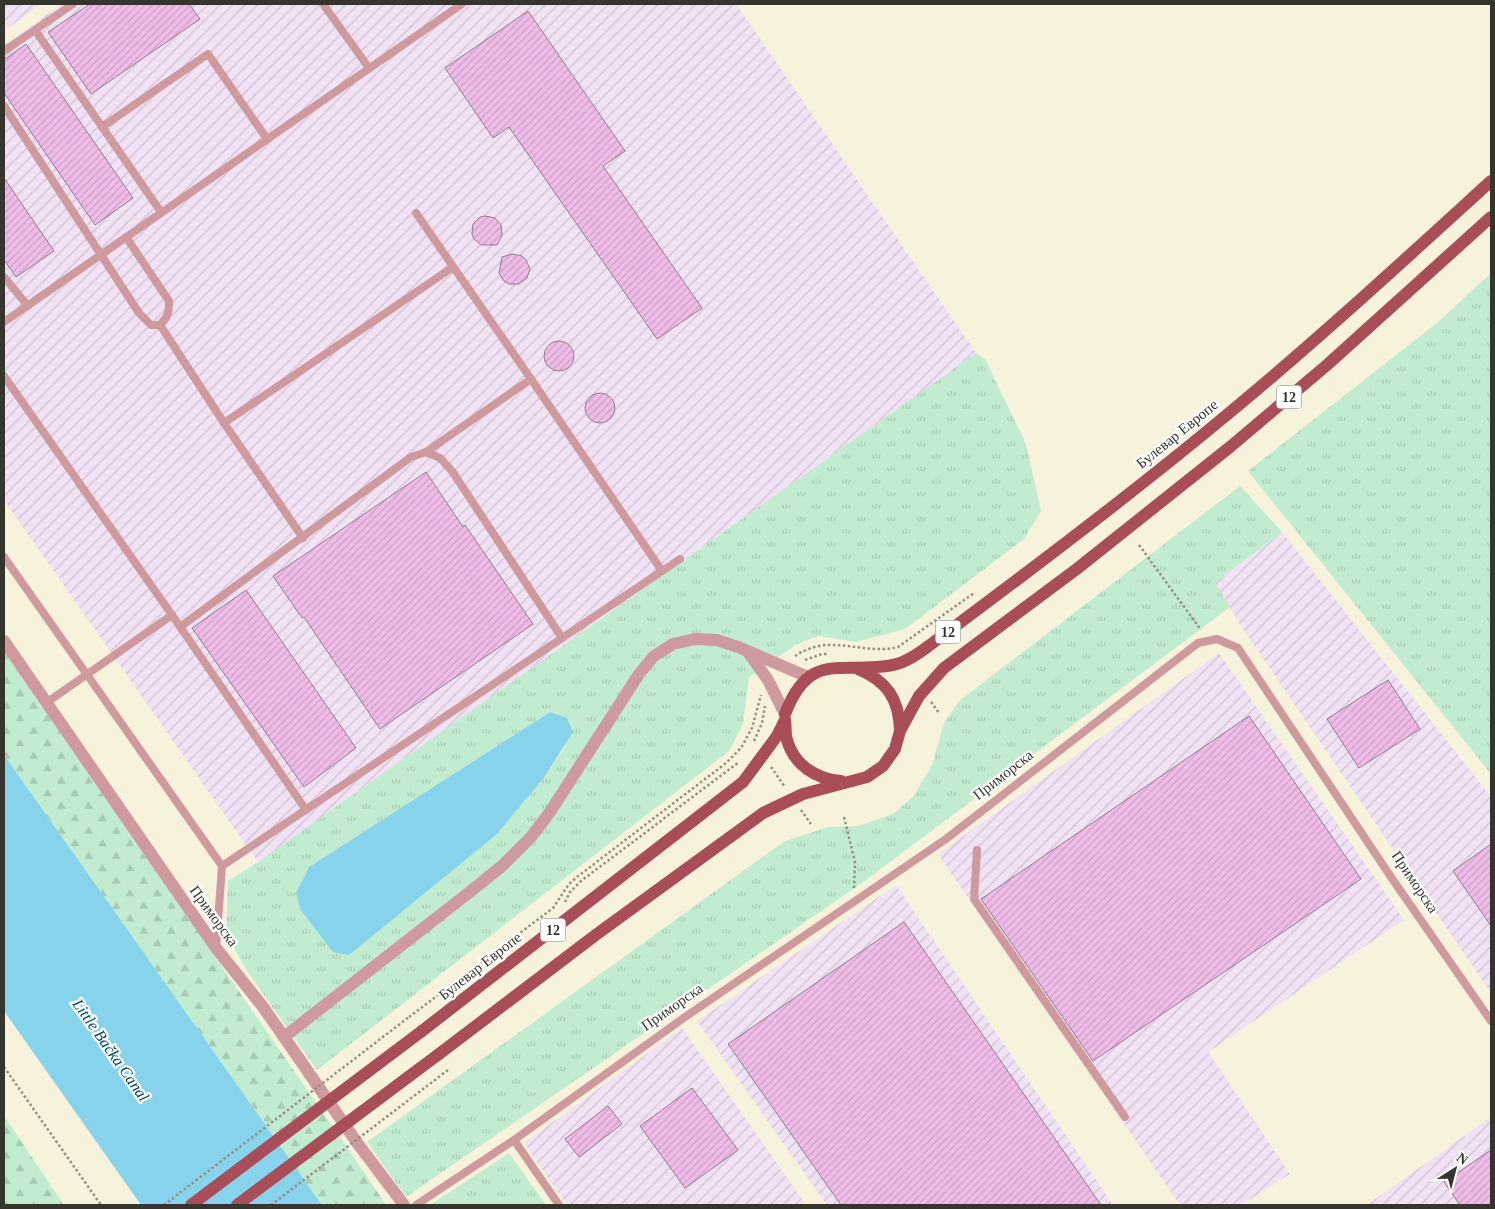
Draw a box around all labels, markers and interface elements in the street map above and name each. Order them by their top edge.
road number: 12 [1276,386,1302,408]
street label: Булевар Европе [1133,396,1221,472]
road number: 12 [936,620,960,644]
street label: Приморска [970,747,1036,803]
street label: Приморска [1388,848,1442,916]
street label: Приморска [187,882,242,950]
road number: 12 [540,918,566,942]
street label: Булевар Европе [436,929,525,1003]
street label: Приморска [638,980,706,1034]
water label: Little Bačka Canal [69,995,153,1105]
north arrow [1430,1144,1480,1194]
text: N [1454,1150,1471,1168]

